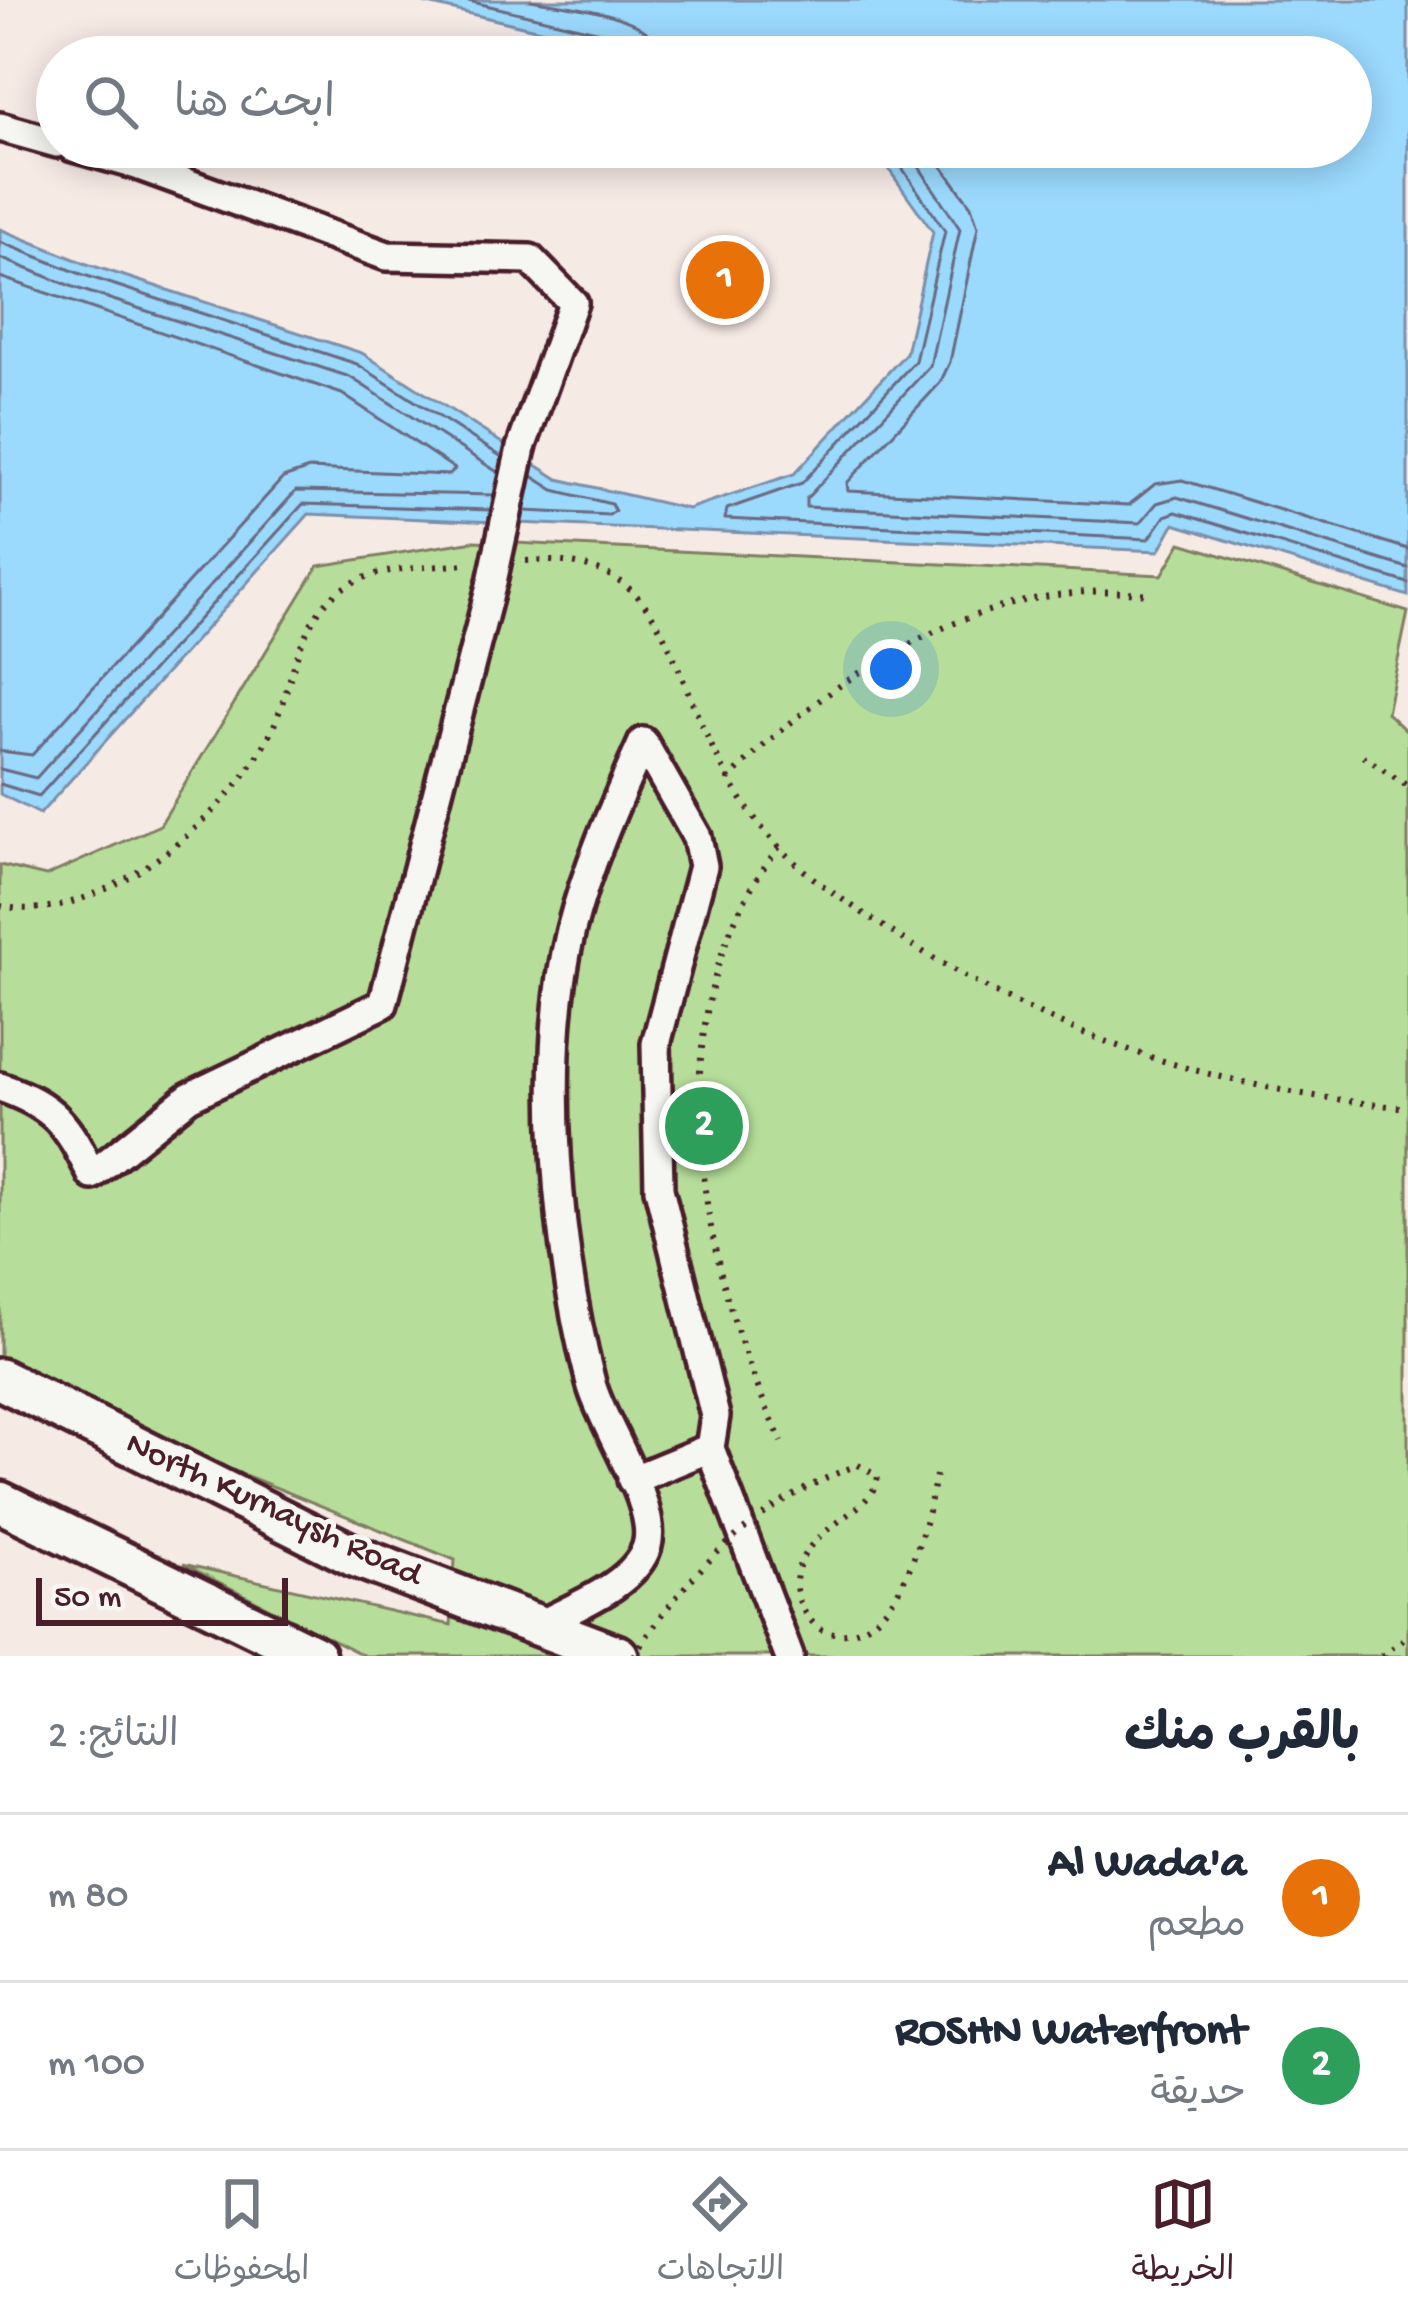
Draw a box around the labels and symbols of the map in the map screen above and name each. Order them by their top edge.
pin: 1 [686,235,764,325]
your location [861,639,921,699]
pin: 2 [665,1081,743,1171]
street label: North Kurnaysh Road [118,1424,430,1600]
scale bar [36,1572,288,1625]

